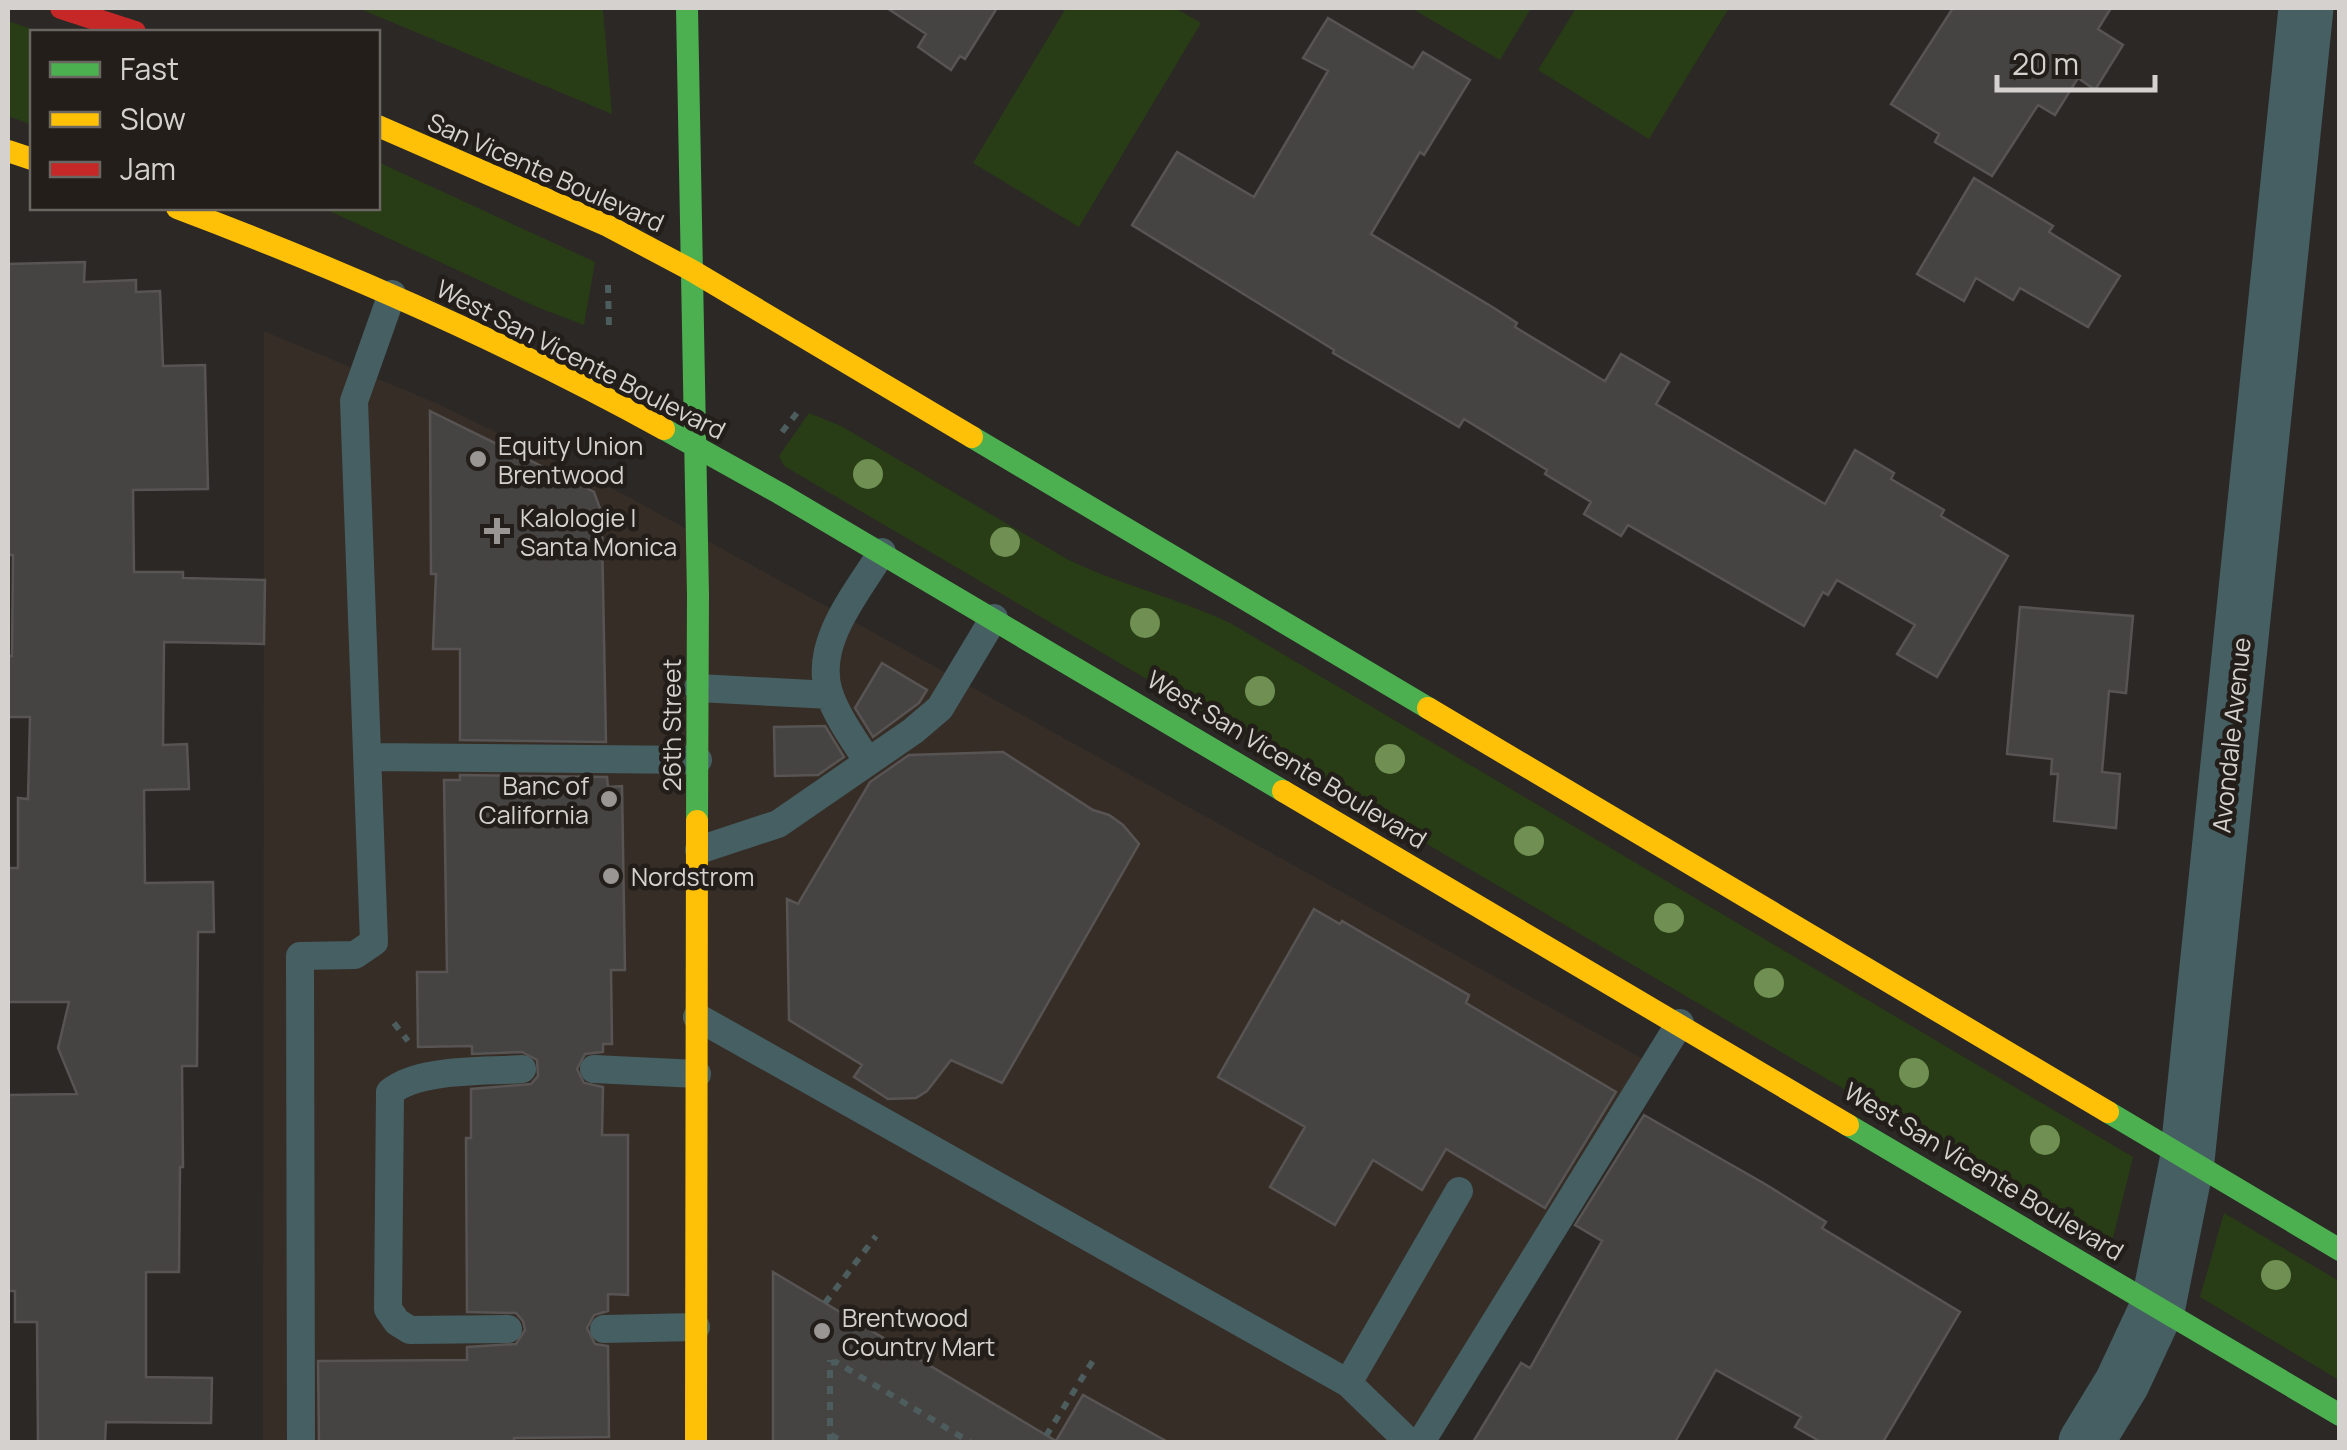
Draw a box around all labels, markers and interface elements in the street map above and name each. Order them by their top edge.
legend [30,30,380,210]
scale bar [1997,30,2154,92]
text: 20 m [2012,43,2079,84]
text: Fast [120,48,179,89]
text: Slow [120,98,186,139]
street label: San Vicente Boulevard [422,104,670,240]
text: Jam [120,148,176,189]
street label: West San Vicente Boulevard [430,271,732,447]
place label: Equity Union Brentwood [498,428,643,492]
marker: Equity Union Brentwood [467,448,489,470]
place label: Kalologie | Santa Monica [520,500,677,564]
marker: Kalologie | Santa Monica [484,518,510,544]
street label: Avondale Avenue [2203,636,2259,834]
street label: 26th Street [654,658,689,792]
street label: West San Vicente Boulevard [1141,662,1433,856]
place label: Banc of California [479,768,589,832]
marker: Banc of California [598,788,620,810]
place label: Nordstrom [631,859,754,894]
marker: Nordstrom [600,865,622,887]
street label: West San Vicente Boulevard [1838,1074,2130,1268]
place label: Brentwood Country Mart [842,1300,995,1364]
marker: Brentwood Country Mart [811,1320,833,1342]

